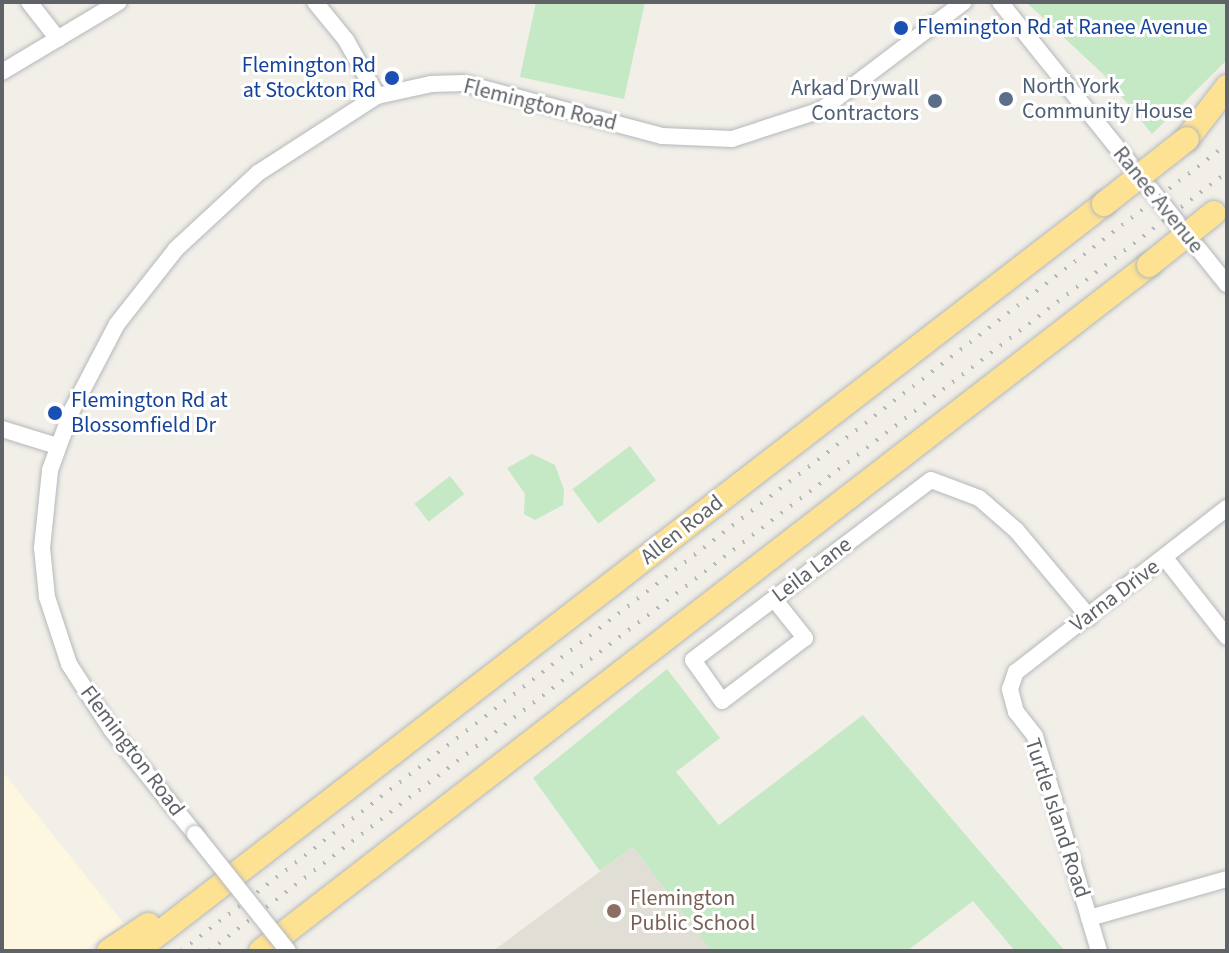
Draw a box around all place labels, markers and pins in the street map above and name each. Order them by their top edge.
place label: Flemington Rd at Ranee Avenue [917,15,1208,41]
marker: Flemington Rd at Ranee Avenue [892,19,910,37]
place label: Flemington Rd at Stockton Rd [242,52,376,104]
marker: Flemington Rd at Stockton Rd [383,69,401,87]
place label: North York Community House [1022,73,1193,124]
place label: Arkad Drywall Contractors [791,75,919,126]
marker: North York Community House [997,90,1015,108]
marker: Arkad Drywall Contractors [926,92,944,110]
place label: Flemington Rd at Blossomfield Dr [71,387,228,438]
marker: Flemington Rd at Blossomfield Dr [46,404,64,422]
place label: Flemington Public School [630,885,755,936]
marker: Flemington Public School [605,902,623,920]

